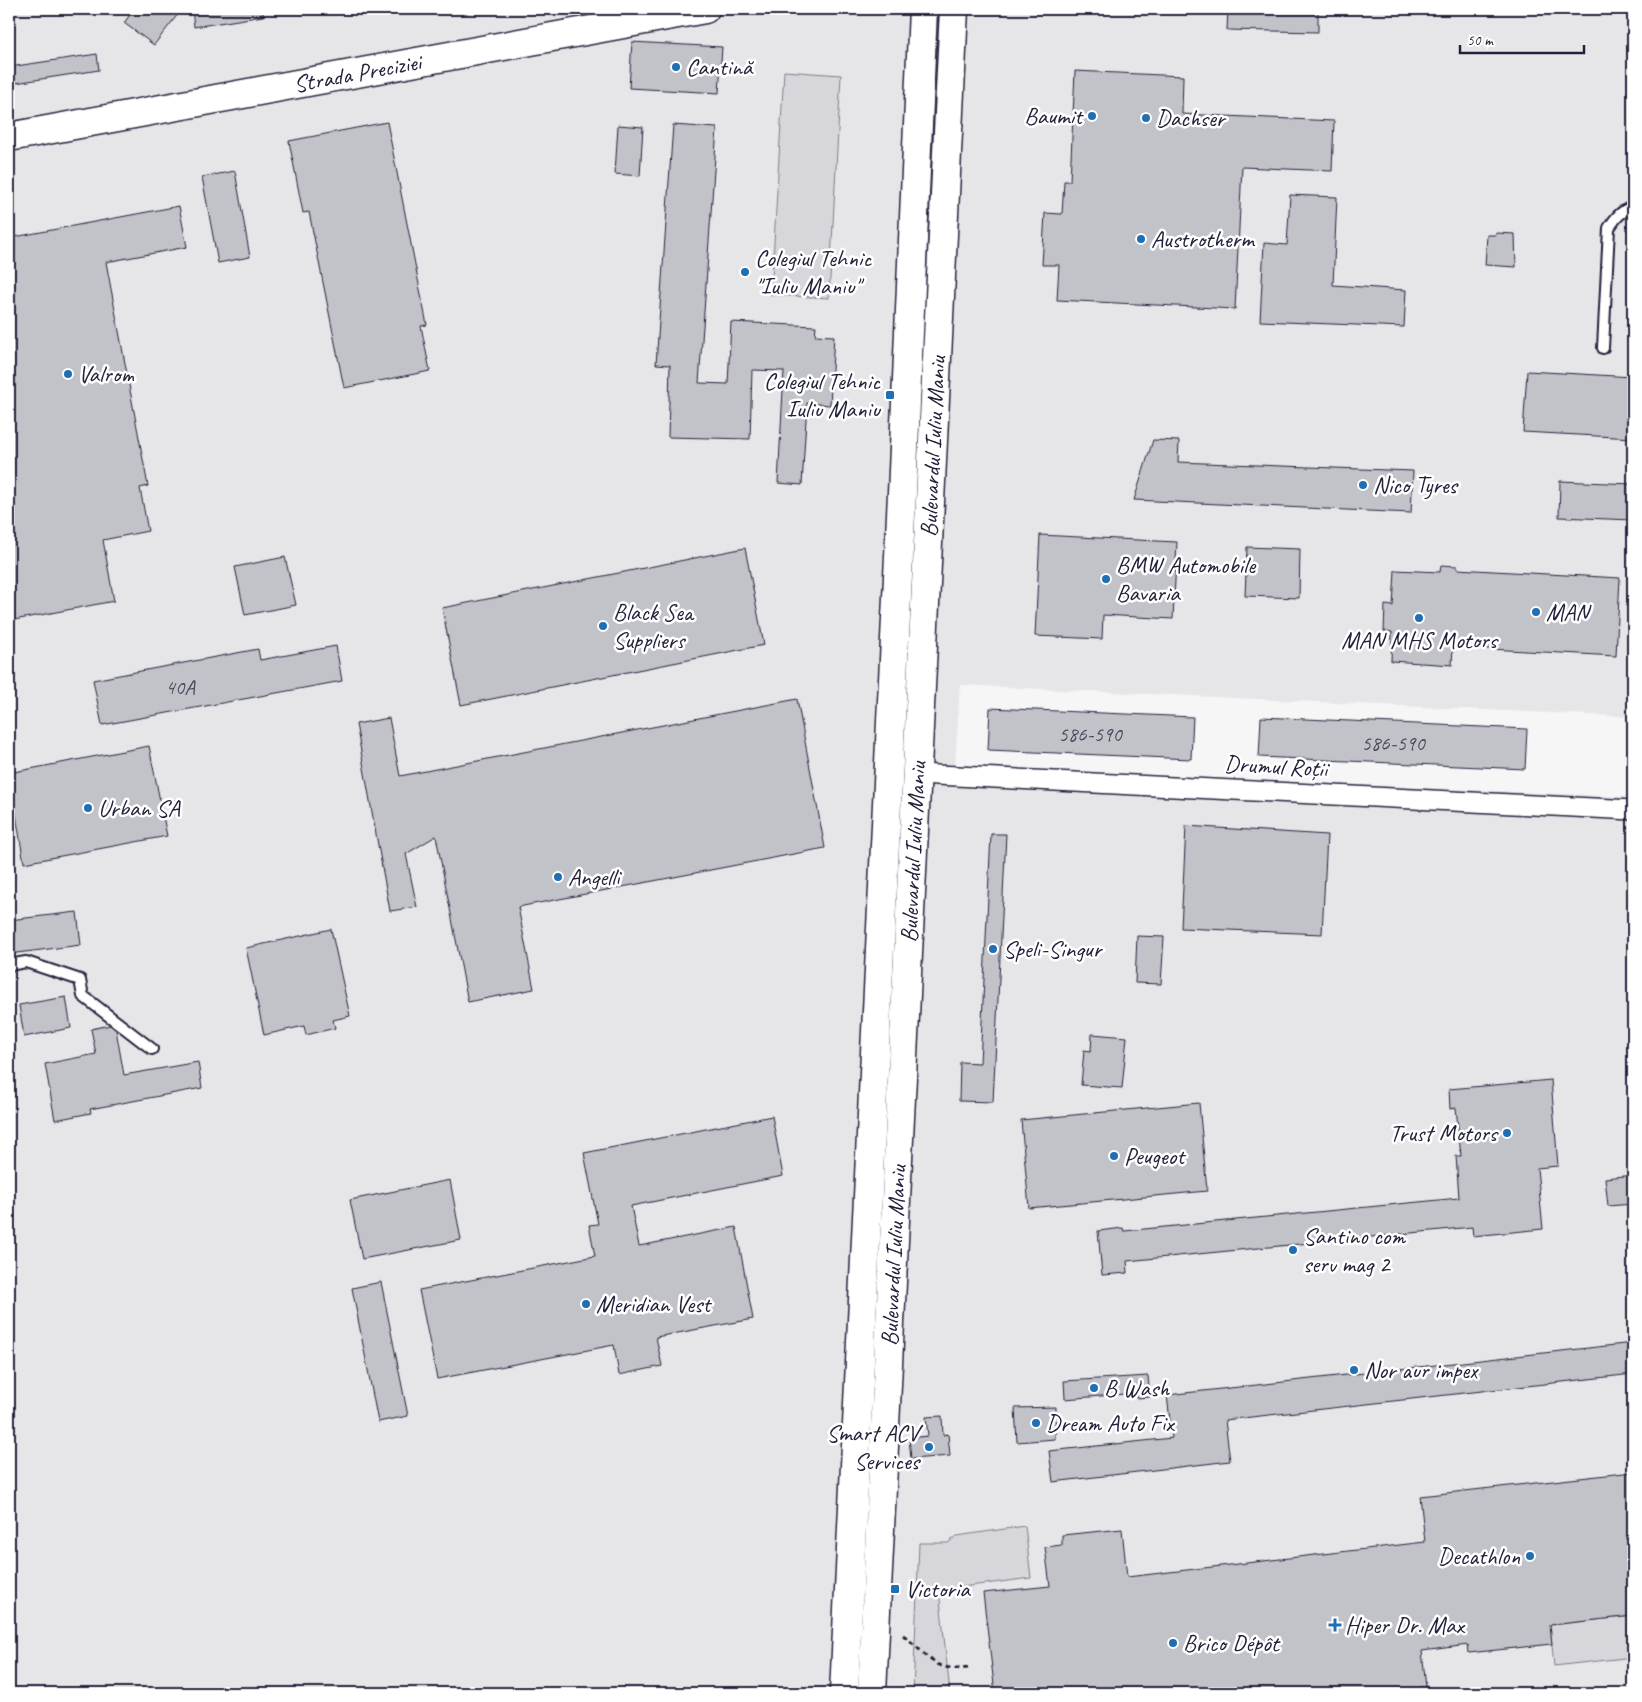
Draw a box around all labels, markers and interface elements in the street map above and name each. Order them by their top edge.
scale bar [1460,22,1583,54]
text: 50 m [1467,31,1494,50]
street label: Strada Preciziei [291,46,426,99]
place label: Cantină [686,52,755,82]
marker: Cantină [670,61,682,73]
place label: Baumit [1024,101,1084,131]
place label: Dachser [1156,103,1227,133]
marker: Baumit [1086,110,1098,122]
marker: Dachser [1140,112,1152,124]
place label: Austrotherm [1151,224,1256,254]
marker: Austrotherm [1135,233,1147,245]
place label: Colegiul Tehnic "Iuliu Maniu" [755,243,872,301]
marker: Colegiul Tehnic "Iuliu Maniu" [739,266,751,278]
street label: Bulevardul Iuliu Maniu [913,353,952,537]
place label: Valrom [78,359,134,389]
place label: Colegiul Tehnic Iuliu Maniu [764,366,882,424]
marker: Valrom [62,368,74,380]
marker: Colegiul Tehnic Iuliu Maniu [884,389,896,401]
place label: Nico Tyres [1373,470,1460,500]
marker: Nico Tyres [1357,479,1369,491]
place label: BMW Automobile Bavaria [1116,550,1257,608]
marker: BMW Automobile Bavaria [1100,573,1112,585]
place label: Black Sea Suppliers [613,597,695,655]
place label: MAN [1546,597,1592,627]
marker: MAN [1530,606,1542,618]
marker: MAN MHS Motors [1413,612,1425,624]
marker: Black Sea Suppliers [597,620,609,632]
place label: MAN MHS Motors [1341,625,1499,655]
house number: 40A [165,674,196,700]
house number: 586-590 [1058,721,1123,747]
house number: 586-590 [1361,730,1426,756]
street label: Drumul Roții [1224,748,1331,784]
street label: Bulevardul Iuliu Maniu [894,759,932,943]
place label: Urban SA [98,793,181,823]
marker: Urban SA [82,802,94,814]
place label: Angelli [568,862,622,892]
marker: Angelli [552,871,564,883]
place label: Speli-Singur [1003,934,1104,964]
marker: Speli-Singur [987,943,999,955]
place label: Trust Motors [1389,1118,1499,1148]
marker: Trust Motors [1501,1127,1513,1139]
place label: Peugeot [1124,1141,1186,1171]
marker: Peugeot [1108,1150,1120,1162]
street label: Bulevardul Iuliu Maniu [874,1162,913,1347]
place label: Santino com serv mag 2 [1303,1221,1406,1279]
marker: Santino com serv mag 2 [1287,1244,1299,1256]
place label: Meridian Vest [596,1289,712,1319]
marker: Meridian Vest [580,1298,592,1310]
place label: Nor aur impex [1364,1355,1479,1385]
marker: Nor aur impex [1348,1364,1360,1376]
place label: B Wash [1104,1373,1170,1403]
marker: B Wash [1088,1382,1100,1394]
place label: Dream Auto Fix [1046,1408,1175,1438]
marker: Dream Auto Fix [1030,1417,1042,1429]
place label: Smart ACV Services [826,1418,924,1476]
marker: Smart ACV Services [923,1441,935,1453]
place label: Decathlon [1438,1541,1520,1571]
marker: Decathlon [1524,1550,1536,1562]
place label: Victoria [905,1574,971,1604]
marker: Victoria [889,1583,901,1595]
place label: Hiper Dr. Max [1345,1610,1465,1640]
marker: Hiper Dr. Max [1329,1619,1341,1631]
place label: Brico Dépôt [1183,1628,1281,1658]
marker: Brico Dépôt [1167,1637,1179,1649]

